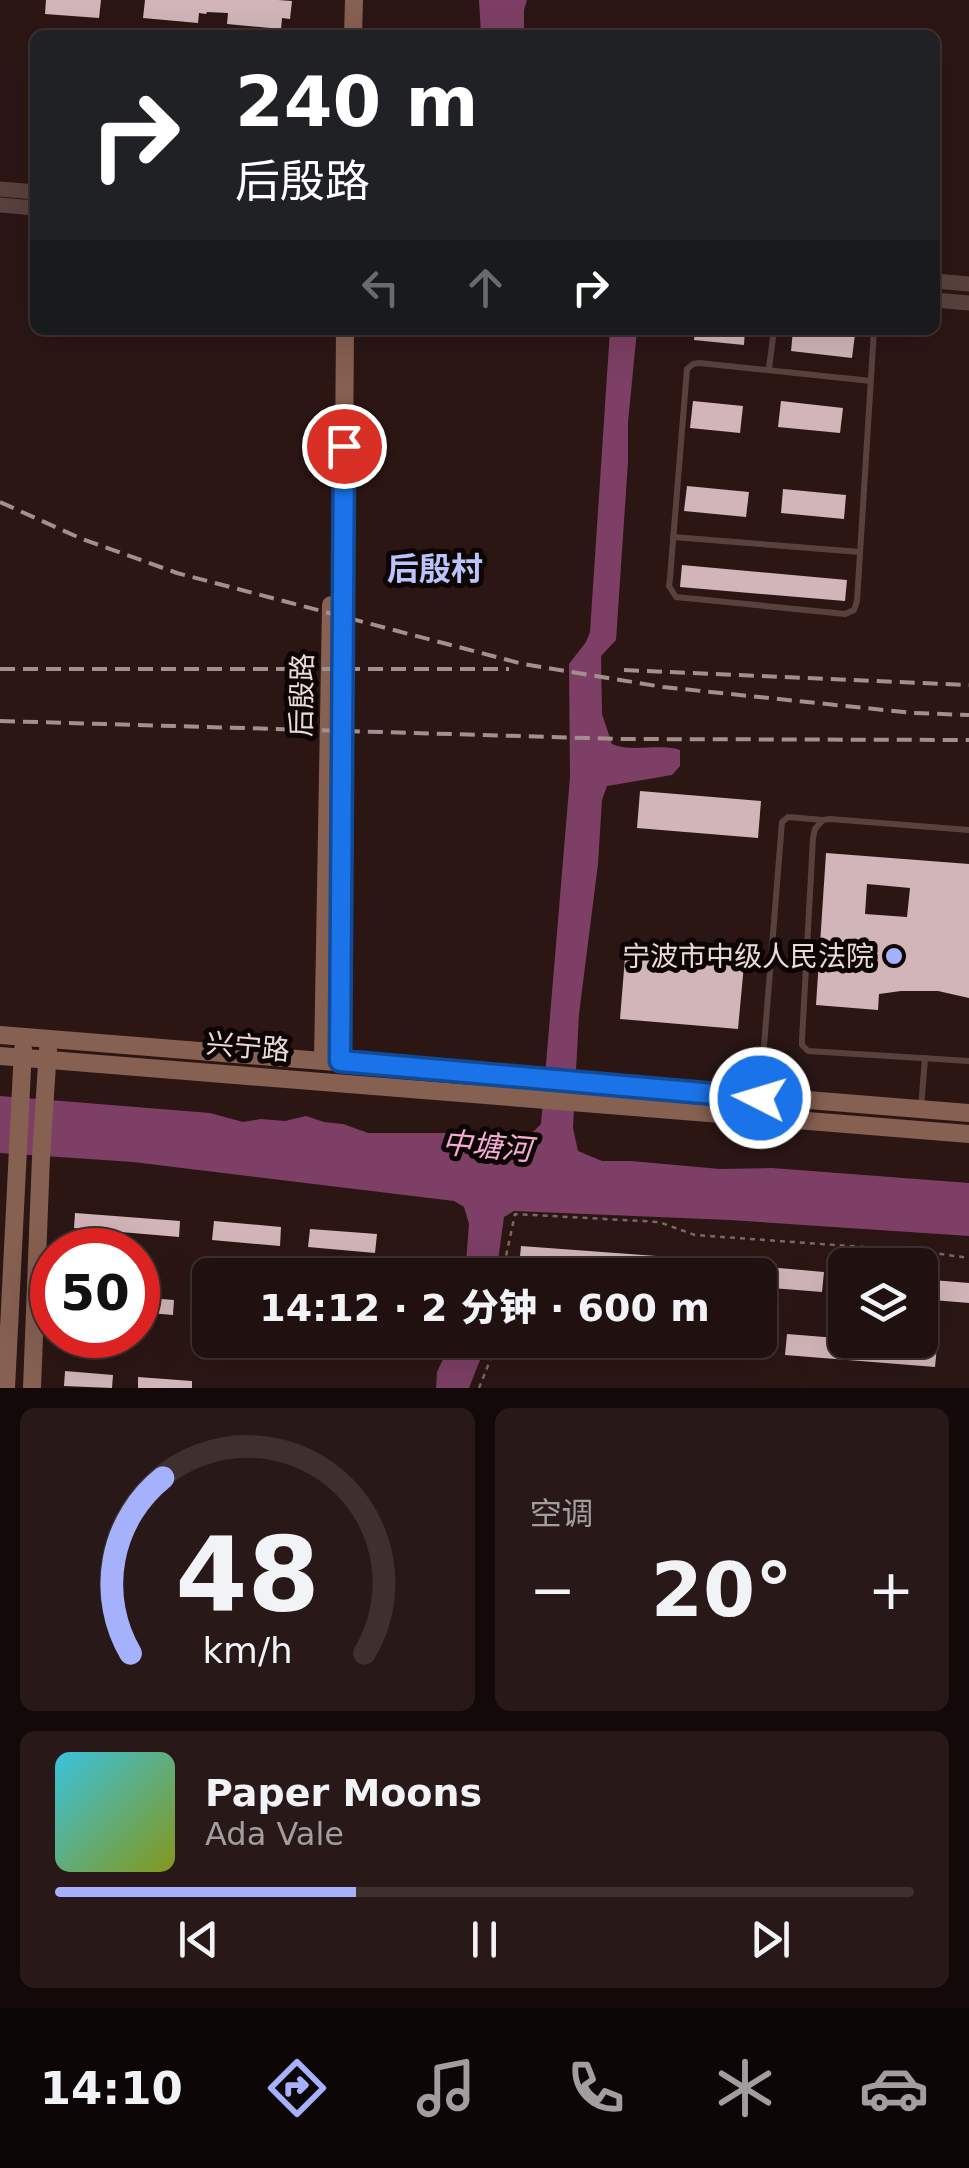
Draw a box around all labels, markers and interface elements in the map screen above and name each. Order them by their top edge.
text: 240 m [235,61,478,143]
icon: right [70,70,200,200]
text: 后殷路 [235,155,370,208]
icon: left [353,260,408,315]
icon: ahead [458,260,513,315]
icon: right [563,260,618,315]
pin [302,404,387,489]
icon: arrive [317,419,372,474]
district label: 后殷村 [387,550,483,588]
street label: 后殷路 [285,653,319,737]
place label: 宁波市中级人民法院 [622,940,874,973]
marker: 宁波市中级人民法院 [883,945,905,967]
street label: 兴宁路 [205,1027,291,1067]
position arrow [708,1046,812,1150]
water label: 中塘河 [441,1125,538,1168]
speed limit sign: 50 [30,1228,160,1358]
map controls [828,1248,938,1358]
button: layers [828,1248,938,1358]
text: 14:12 · 2 分钟 · 600 m [259,1286,710,1330]
text: 空调 [530,1495,594,1533]
text: 48 [175,1514,320,1636]
text: 20° [651,1546,793,1634]
text: − [530,1558,576,1622]
text: + [868,1558,914,1622]
text: km/h [202,1630,292,1671]
text: Paper Moons [205,1771,482,1815]
text: Ada Vale [205,1815,344,1853]
icon: previous [171,1912,226,1967]
icon: pause [457,1912,512,1967]
icon: next [743,1912,798,1967]
icon: directions [262,2053,332,2123]
icon: music [411,2053,481,2123]
icon: phone [561,2053,631,2123]
icon: climate [710,2053,780,2123]
icon: car [859,2053,929,2123]
text: 14:10 [40,2062,183,2115]

